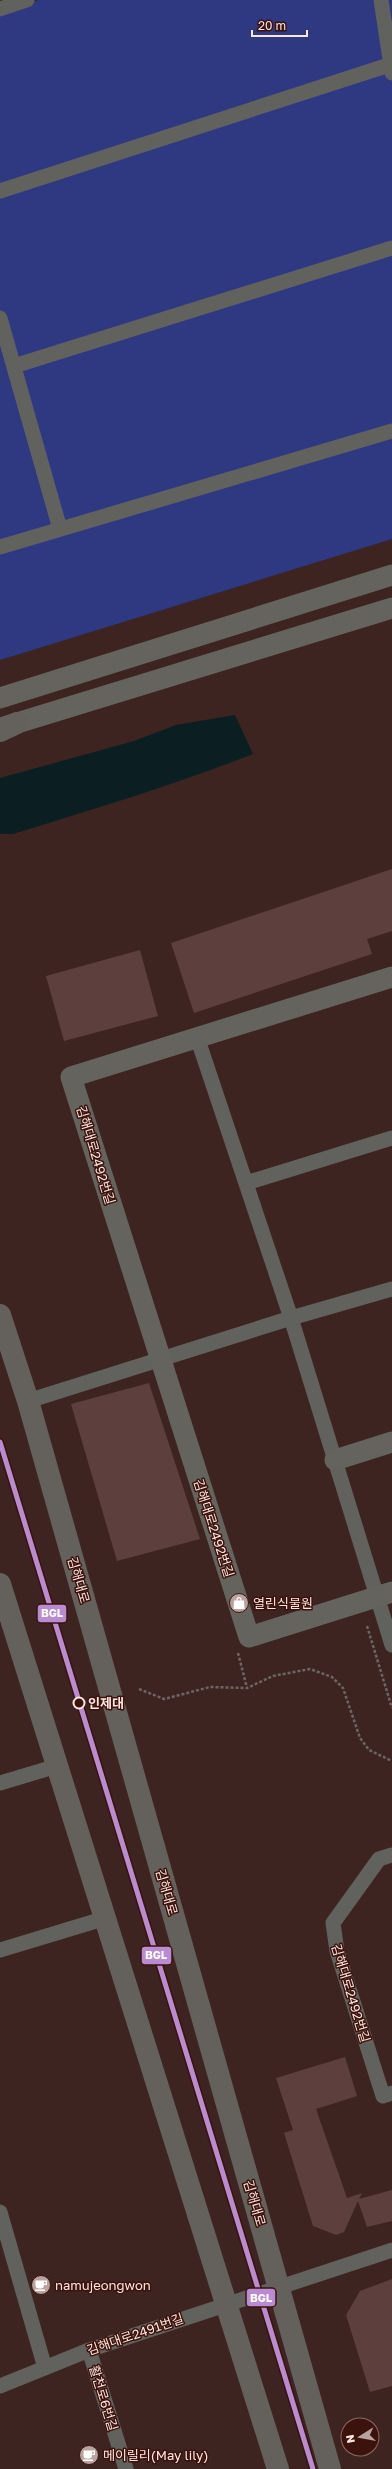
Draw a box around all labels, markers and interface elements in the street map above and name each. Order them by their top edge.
scale bar [252,12,307,38]
text: 20 m [258,18,286,33]
street label: 김해대로2492번길 [73,1104,119,1206]
street label: 김해대로2492번길 [191,1477,237,1579]
street label: 김해대로 [65,1555,93,1605]
shop icon: 열린식물원 [228,1592,250,1614]
place label: 열린식물원 [253,1595,313,1611]
line badge: BGL [37,1604,67,1623]
text: BGL [41,1606,64,1619]
place label: 인제대 [88,1695,124,1711]
marker: 인제대 [72,1696,86,1710]
street label: 김해대로 [153,1867,181,1917]
street label: 김해대로2492번길 [328,1942,374,2044]
line badge: BGL [141,1946,172,1965]
text: BGL [145,1948,168,1961]
street label: 김해대로 [241,2178,269,2228]
cafe icon: namujeongwon [30,2274,52,2296]
place label: namujeongwon [55,2277,151,2293]
line badge: BGL [246,2288,276,2307]
text: BGL [250,2291,273,2304]
street label: 김해대로2491번길 [84,2310,186,2358]
street label: 활천로6번길 [86,2363,122,2433]
north arrow [340,2417,380,2457]
text: N [343,2434,357,2444]
cafe icon: 메이릴리(May lily) [78,2444,100,2466]
place label: 메이릴리(May lily) [103,2447,208,2463]

